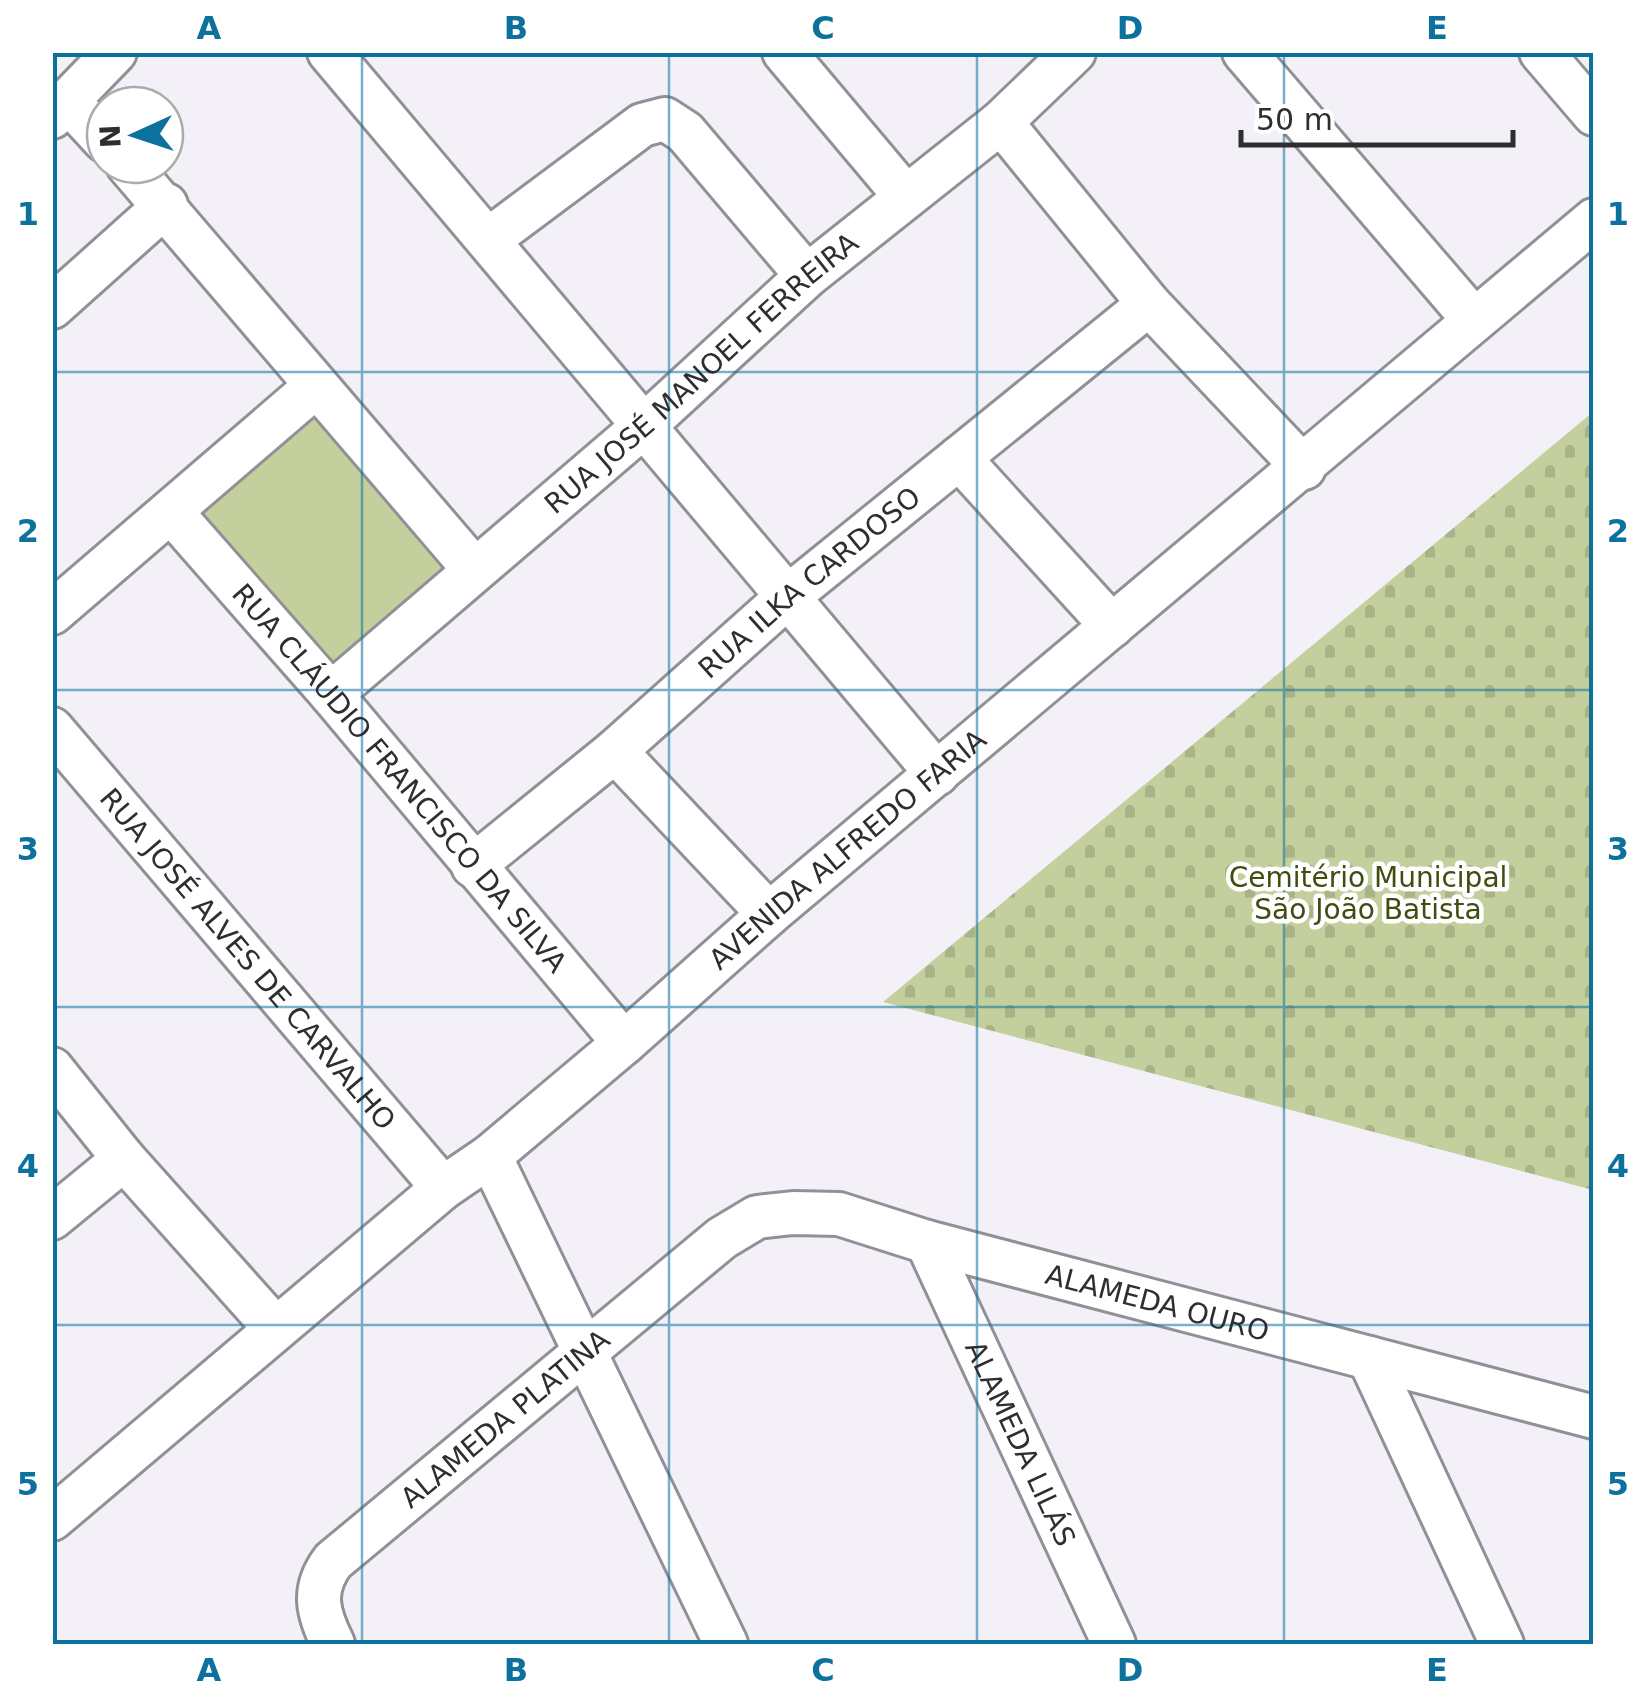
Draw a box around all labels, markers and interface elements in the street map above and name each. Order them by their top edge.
text: A [197,9,222,47]
text: B [504,9,528,47]
text: C [811,9,835,47]
text: D [1117,9,1143,47]
text: E [1426,9,1448,47]
north arrow [85,85,185,185]
scale bar [1241,85,1514,147]
text: 50 m [1256,102,1333,137]
text: N [93,124,128,149]
text: 1 [17,195,39,233]
text: 1 [1607,195,1629,233]
street label: RUA JOSÉ MANOEL FERREIRA [538,226,865,521]
street label: RUA ILKA CARDOSO [692,480,927,685]
text: 2 [17,512,39,550]
text: 2 [1607,512,1629,550]
street label: RUA CLÁUDIO FRANCISCO DA SILVA [225,577,574,979]
street label: AVENIDA ALFREDO FARIA [702,723,993,976]
street label: RUA JOSÉ ALVES DE CARVALHO [93,782,402,1137]
text: 3 [17,830,39,868]
text: 3 [1607,830,1629,868]
park label: Cemitério Municipal São João Batista [1229,861,1507,926]
text: 4 [17,1147,39,1185]
text: 4 [1607,1147,1629,1185]
street label: ALAMEDA OURO [1042,1258,1273,1348]
street label: ALAMEDA PLATINA [394,1323,616,1515]
street label: ALAMEDA LILÁS [958,1336,1082,1551]
text: 5 [17,1465,39,1503]
text: 5 [1607,1465,1629,1503]
text: A [197,1651,222,1689]
text: B [504,1651,528,1689]
text: C [811,1651,835,1689]
text: D [1117,1651,1143,1689]
text: E [1426,1651,1448,1689]

